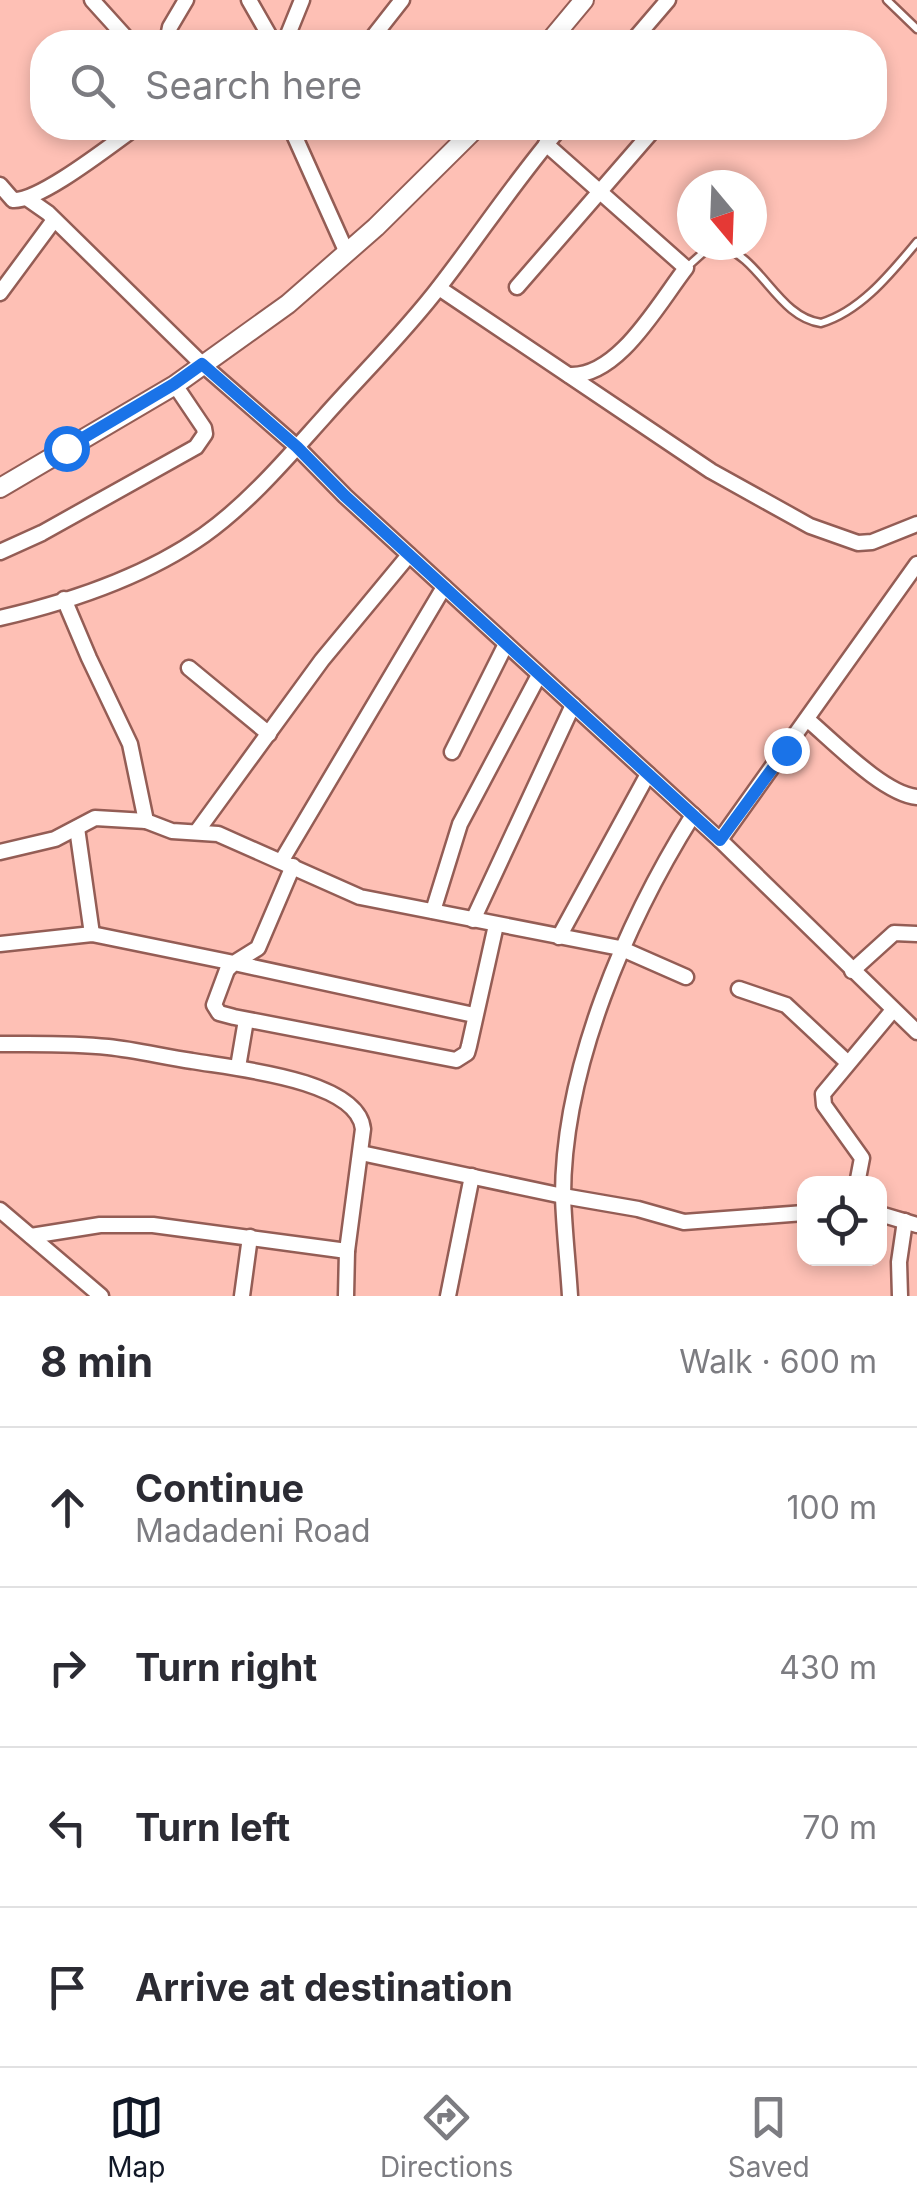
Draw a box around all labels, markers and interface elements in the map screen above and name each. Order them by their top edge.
search box [30,30,887,140]
icon: search [65,58,120,113]
text: Search here [145,62,362,108]
north arrow [677,170,767,260]
route start [44,426,90,472]
route end [764,728,810,774]
map controls [797,1176,887,1266]
button: locate [797,1176,887,1266]
text: 8 min [40,1336,153,1387]
text: Walk · 600 m [679,1342,877,1381]
text: Continue [135,1465,304,1511]
icon: ahead [40,1480,95,1535]
text: 100 m [787,1488,877,1527]
text: Madadeni Road [135,1511,371,1550]
icon: right [40,1640,95,1695]
text: Turn right [135,1644,317,1690]
text: 430 m [779,1648,877,1687]
icon: left [40,1800,95,1855]
text: Turn left [135,1804,290,1850]
text: 70 m [802,1808,877,1847]
icon: arrive [40,1960,95,2015]
text: Arrive at destination [135,1964,513,2010]
tab: Map [107,2090,165,2184]
tab: Directions [380,2090,513,2184]
tab: Saved [728,2090,810,2184]

